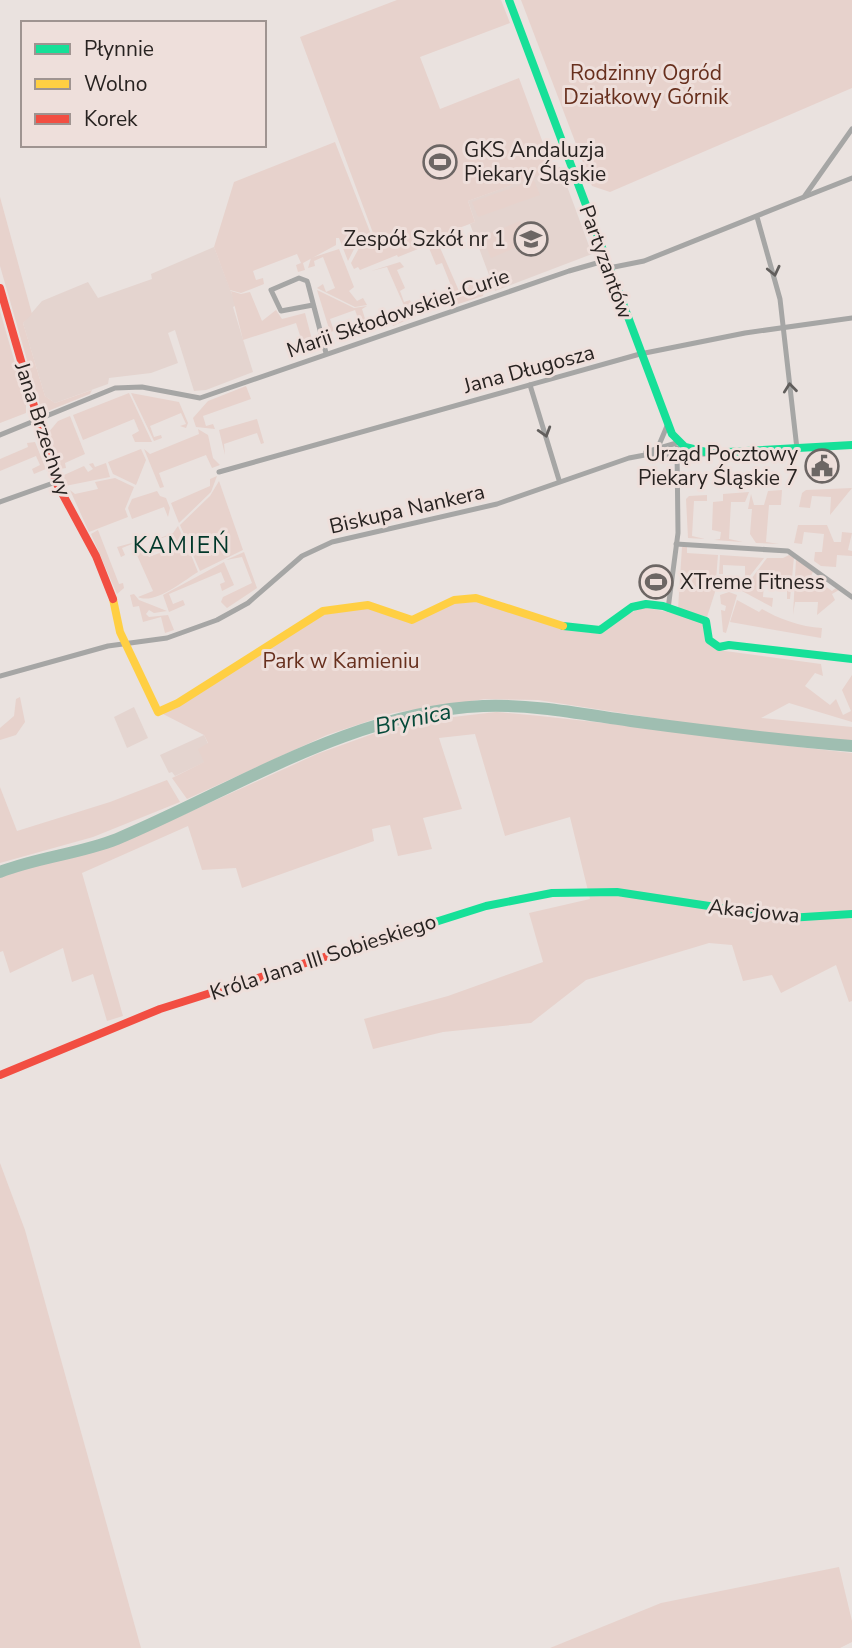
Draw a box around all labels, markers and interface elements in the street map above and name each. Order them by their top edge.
legend [21,21,266,147]
text: Płynnie [84,35,154,63]
park label: Rodzinny Ogród Działkowy Górnik [563,59,729,111]
text: Wolno [84,70,147,98]
text: Korek [84,105,138,133]
place label: GKS Andaluzja Piekary Śląskie [464,136,606,188]
sports icon: GKS Andaluzja Piekary Śląskie [421,143,459,181]
street label: Partyzantów [572,201,640,323]
school or university icon: Zespół Szkół nr 1 [512,220,550,258]
place label: Zespół Szkół nr 1 [344,225,506,253]
street label: Marii Skłodowskiej-Curie [283,262,513,364]
one-way arrow [766,265,780,277]
street label: Jana Długosza [459,338,598,400]
street label: Jana Brzechwy [8,358,78,500]
one-way arrow [783,382,798,394]
one-way arrow [536,426,551,438]
place label: Urząd Pocztowy Piekary Śląskie 7 [638,440,798,492]
public building icon: Urząd Pocztowy Piekary Śląskie 7 [803,447,841,485]
street label: Biskupa Nankera [326,477,488,541]
district label: KAMIEŃ [133,530,231,561]
sports icon: XTreme Fitness [637,563,675,601]
place label: XTreme Fitness [680,568,825,596]
park label: Park w Kamieniu [262,647,420,675]
water label: Brynica [372,696,454,742]
street label: Akacjowa [707,892,801,930]
street label: Króla Jana III Sobieskiego [206,907,440,1007]

